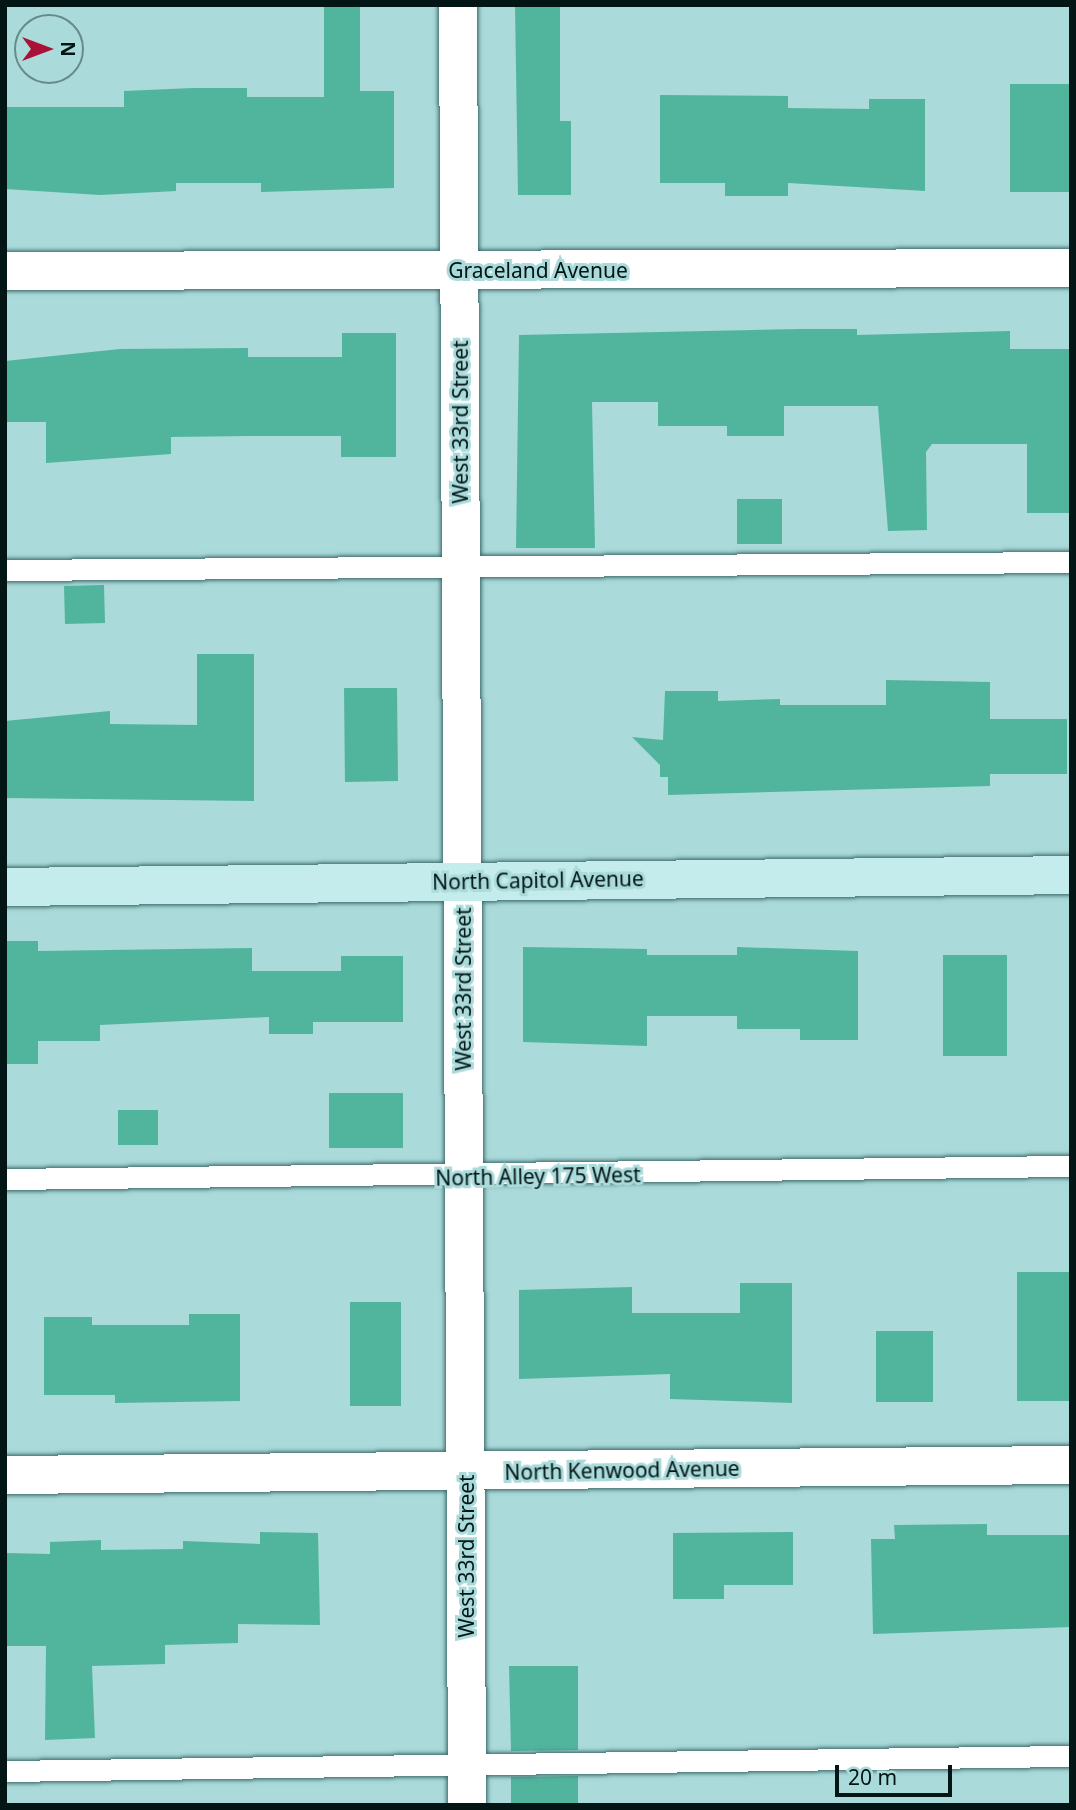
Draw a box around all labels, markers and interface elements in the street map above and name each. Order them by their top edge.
north arrow [14,14,84,84]
text: N [55,41,81,57]
street label: Graceland Avenue [448,257,628,283]
street label: West 33rd Street [447,340,473,504]
street label: North Capitol Avenue [432,866,644,894]
street label: West 33rd Street [450,907,476,1071]
street label: North Alley 175 West [435,1162,641,1190]
street label: North Kenwood Avenue [504,1455,740,1485]
street label: West 33rd Street [453,1474,479,1638]
scale bar [838,1750,955,1794]
text: 20 m [848,1763,897,1791]

